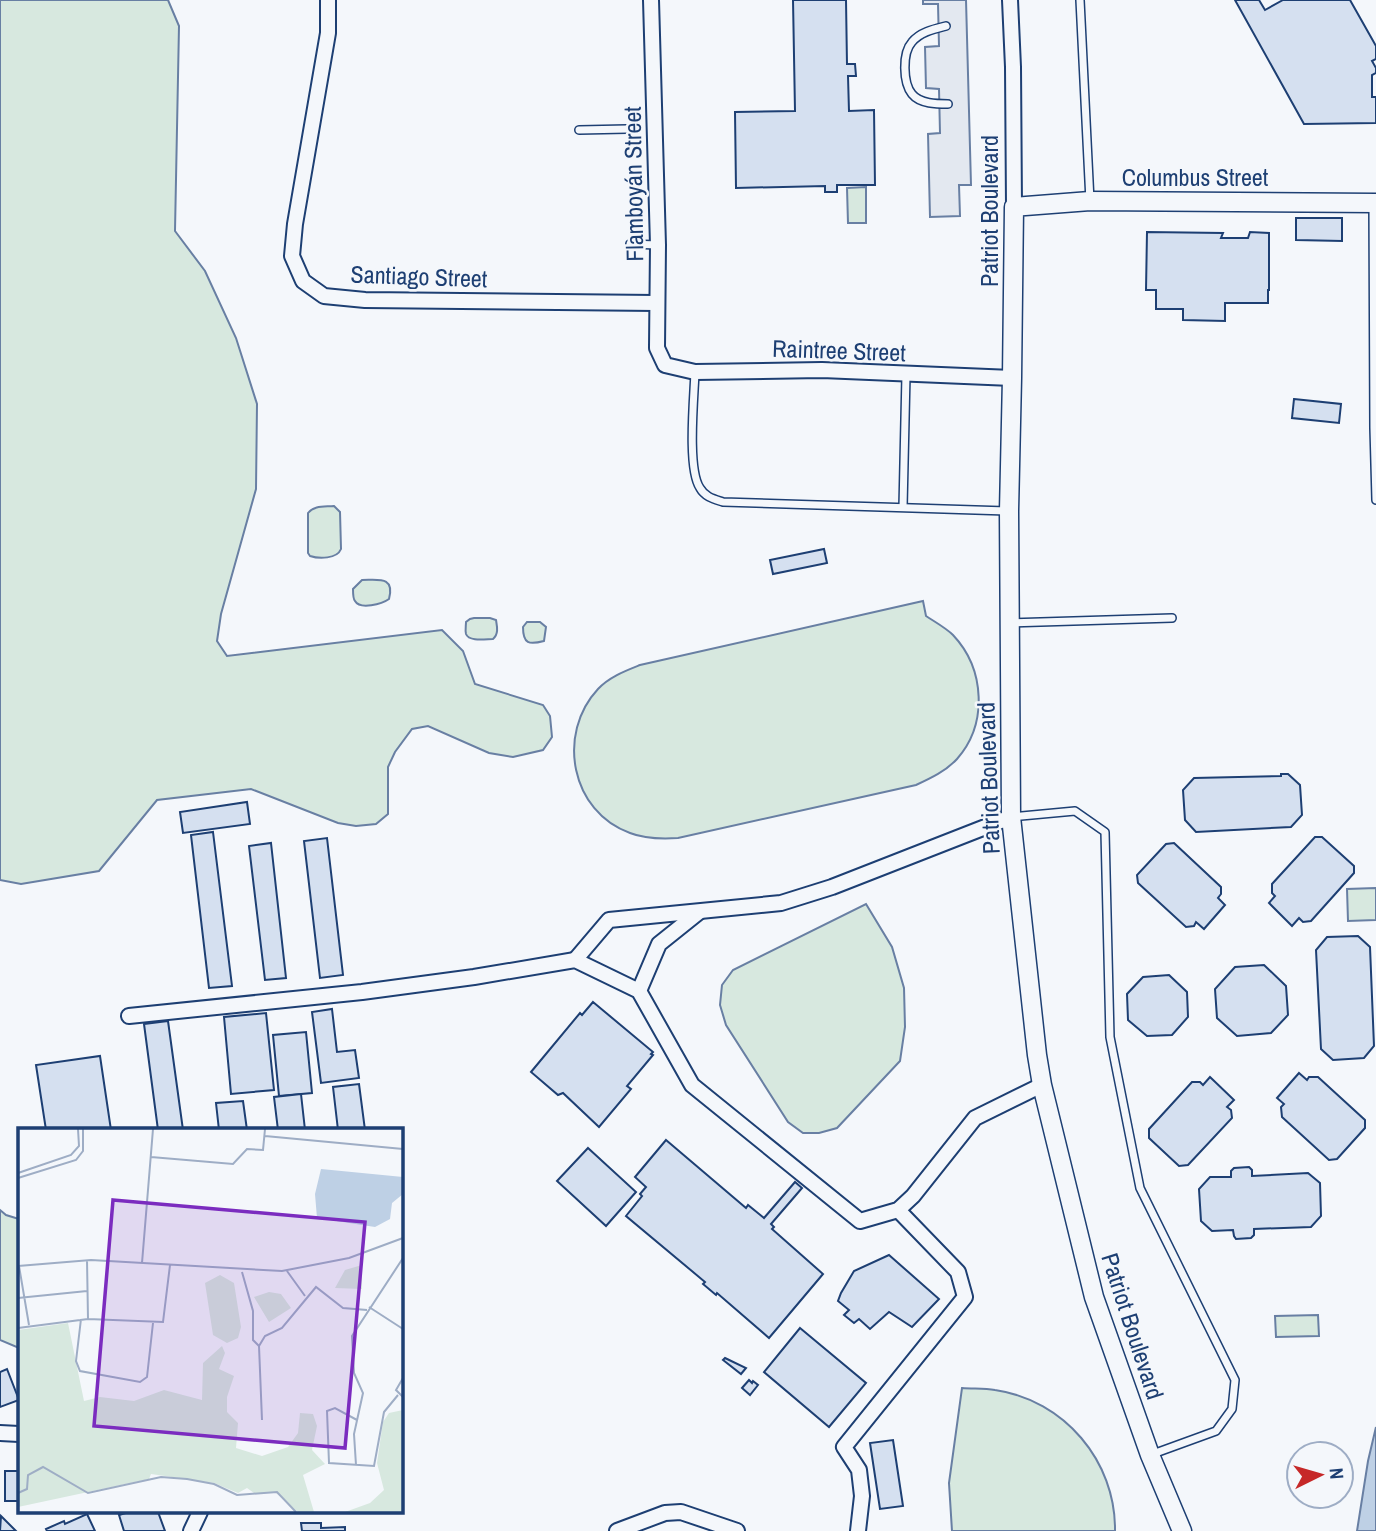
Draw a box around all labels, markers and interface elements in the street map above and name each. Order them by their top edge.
street label: Flamboyán Street [616,106,650,262]
street label: Patriot Boulevard [973,135,1005,287]
street label: Columbus Street [1122,161,1269,193]
street label: Santiago Street [350,258,488,294]
street label: Raintree Street [772,332,907,368]
street label: Patriot Boulevard [969,701,1007,855]
inset map [18,1128,402,1514]
street label: Patriot Boulevard [1094,1249,1172,1403]
north arrow [1285,1440,1355,1510]
text: N [1323,1467,1350,1480]

